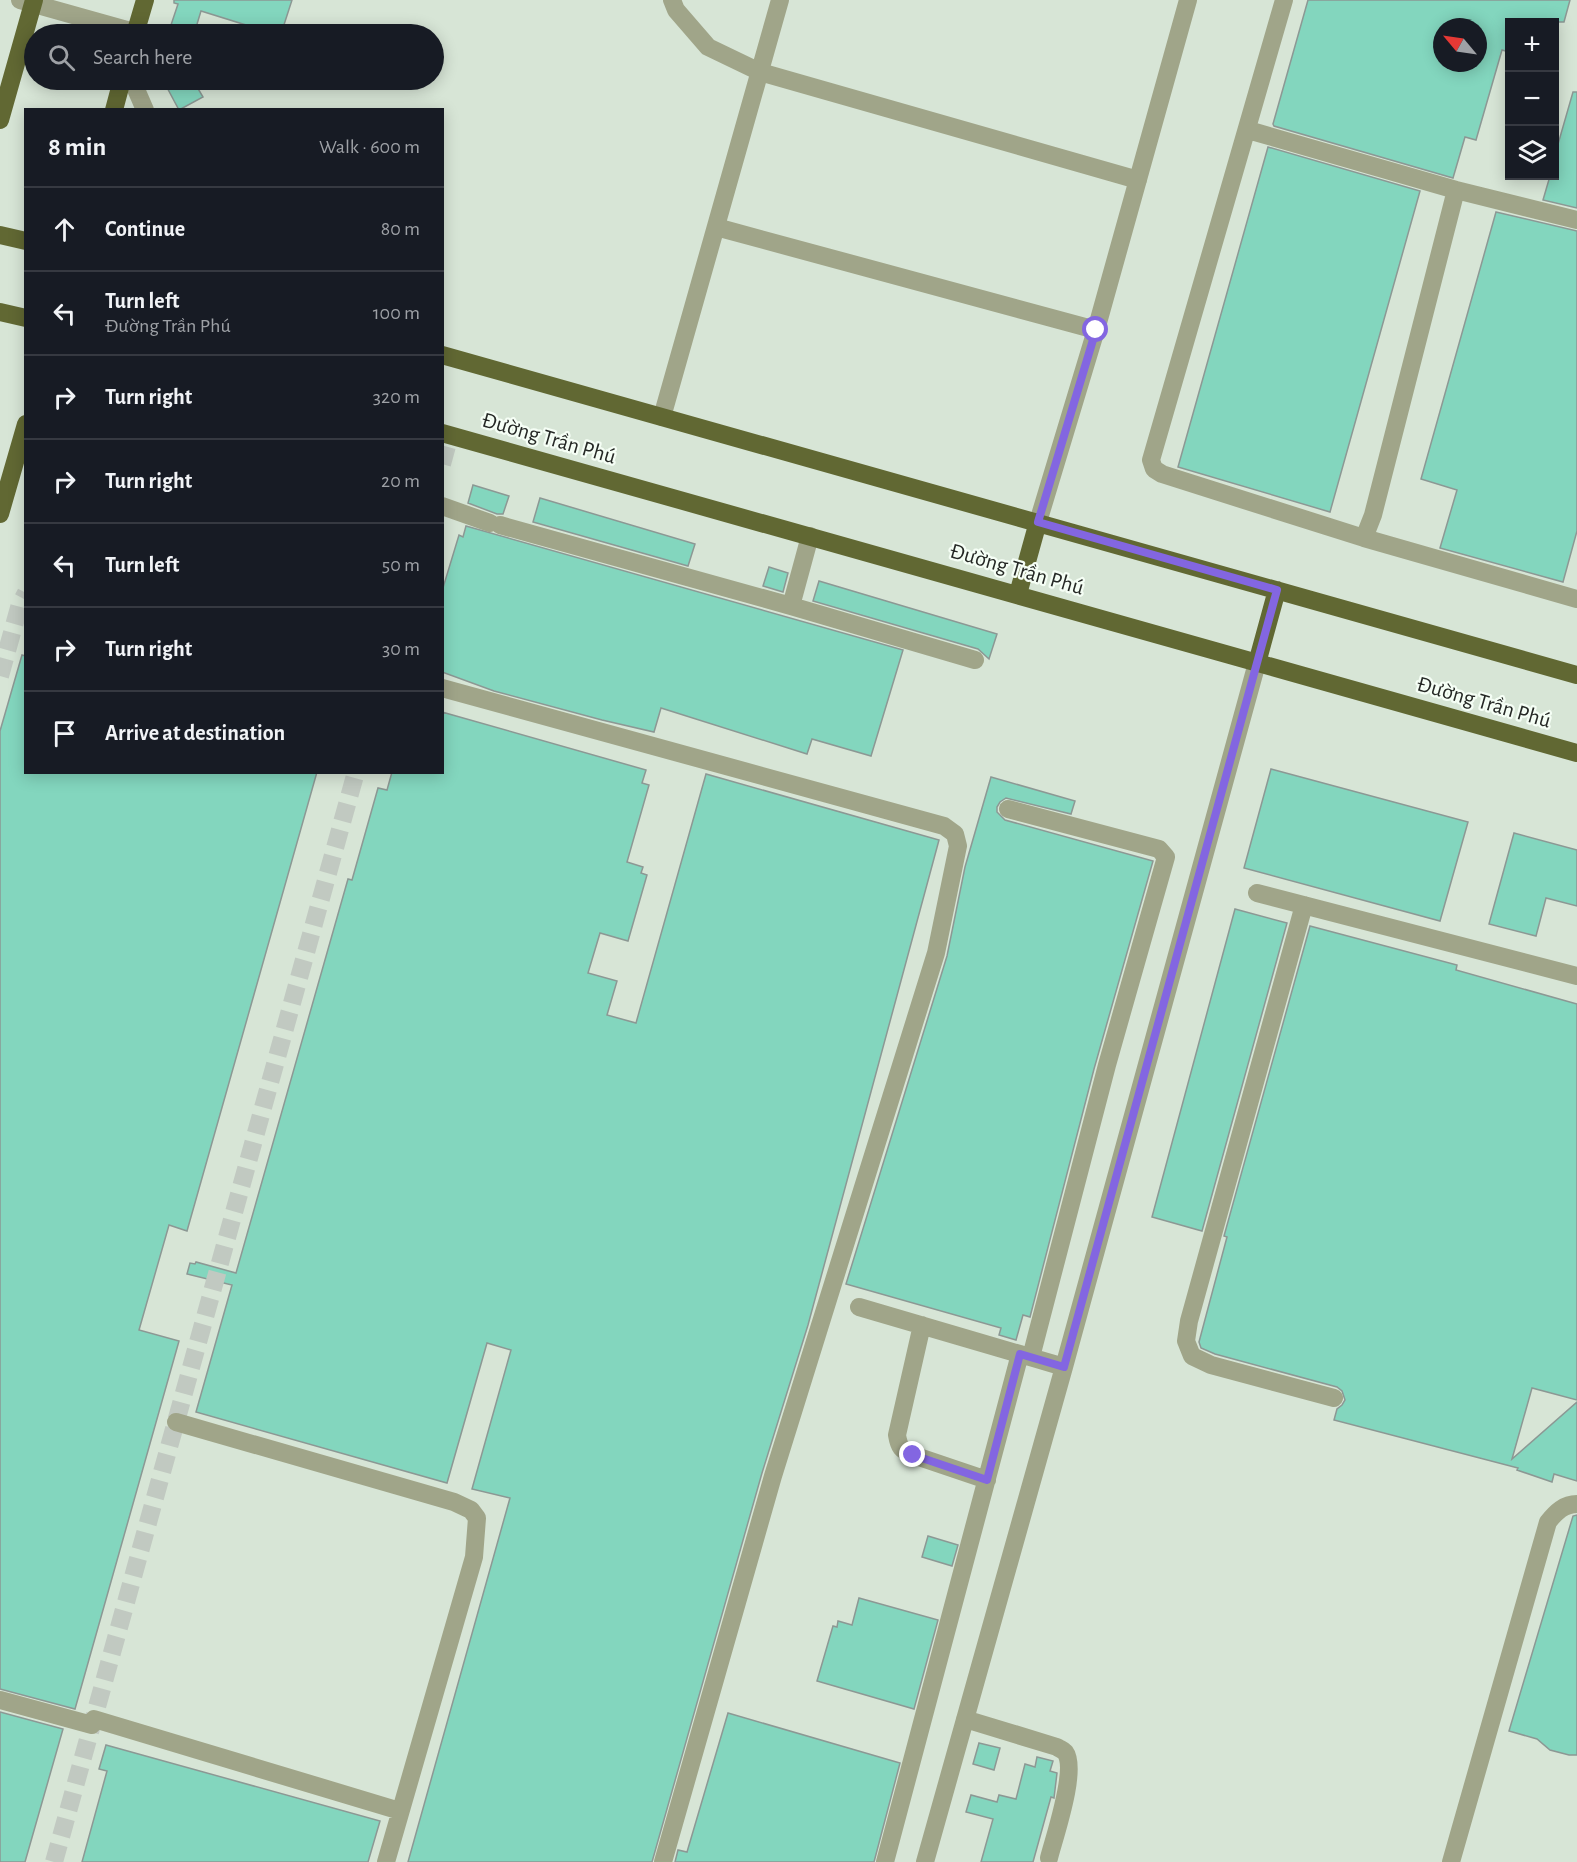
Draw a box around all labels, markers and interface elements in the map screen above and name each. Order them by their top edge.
north arrow [1433,18,1487,72]
map controls [1505,18,1559,180]
button: + [1505,18,1559,72]
search box [24,24,444,90]
icon: search [45,41,78,74]
text: Search here [93,46,192,68]
button: − [1505,72,1559,126]
button: layers [1505,126,1559,180]
text: 8 min [48,134,106,160]
text: Walk · 600 m [319,137,420,157]
icon: ahead [48,213,81,246]
text: Continue [105,218,185,240]
text: 80 m [381,219,420,239]
text: Turn left [105,290,179,312]
icon: left [48,297,81,330]
text: 100 m [373,303,420,323]
text: Đường Trần Phú [105,316,231,336]
route start [1082,316,1108,342]
icon: right [48,381,81,414]
text: Turn right [105,386,192,408]
text: 320 m [373,387,420,407]
street label: Đường Trần Phú [480,408,618,468]
icon: right [48,465,81,498]
text: Turn right [105,470,192,492]
text: 20 m [381,471,420,491]
street label: Đường Trần Phú [948,539,1086,599]
icon: left [48,549,81,582]
text: Turn left [105,554,179,576]
text: 50 m [382,555,420,575]
icon: right [48,633,81,666]
text: Turn right [105,638,192,660]
text: 30 m [382,639,420,659]
street label: Đường Trần Phú [1415,672,1553,732]
icon: arrive [48,717,81,750]
text: Arrive at destination [105,722,285,744]
route end [899,1441,925,1467]

